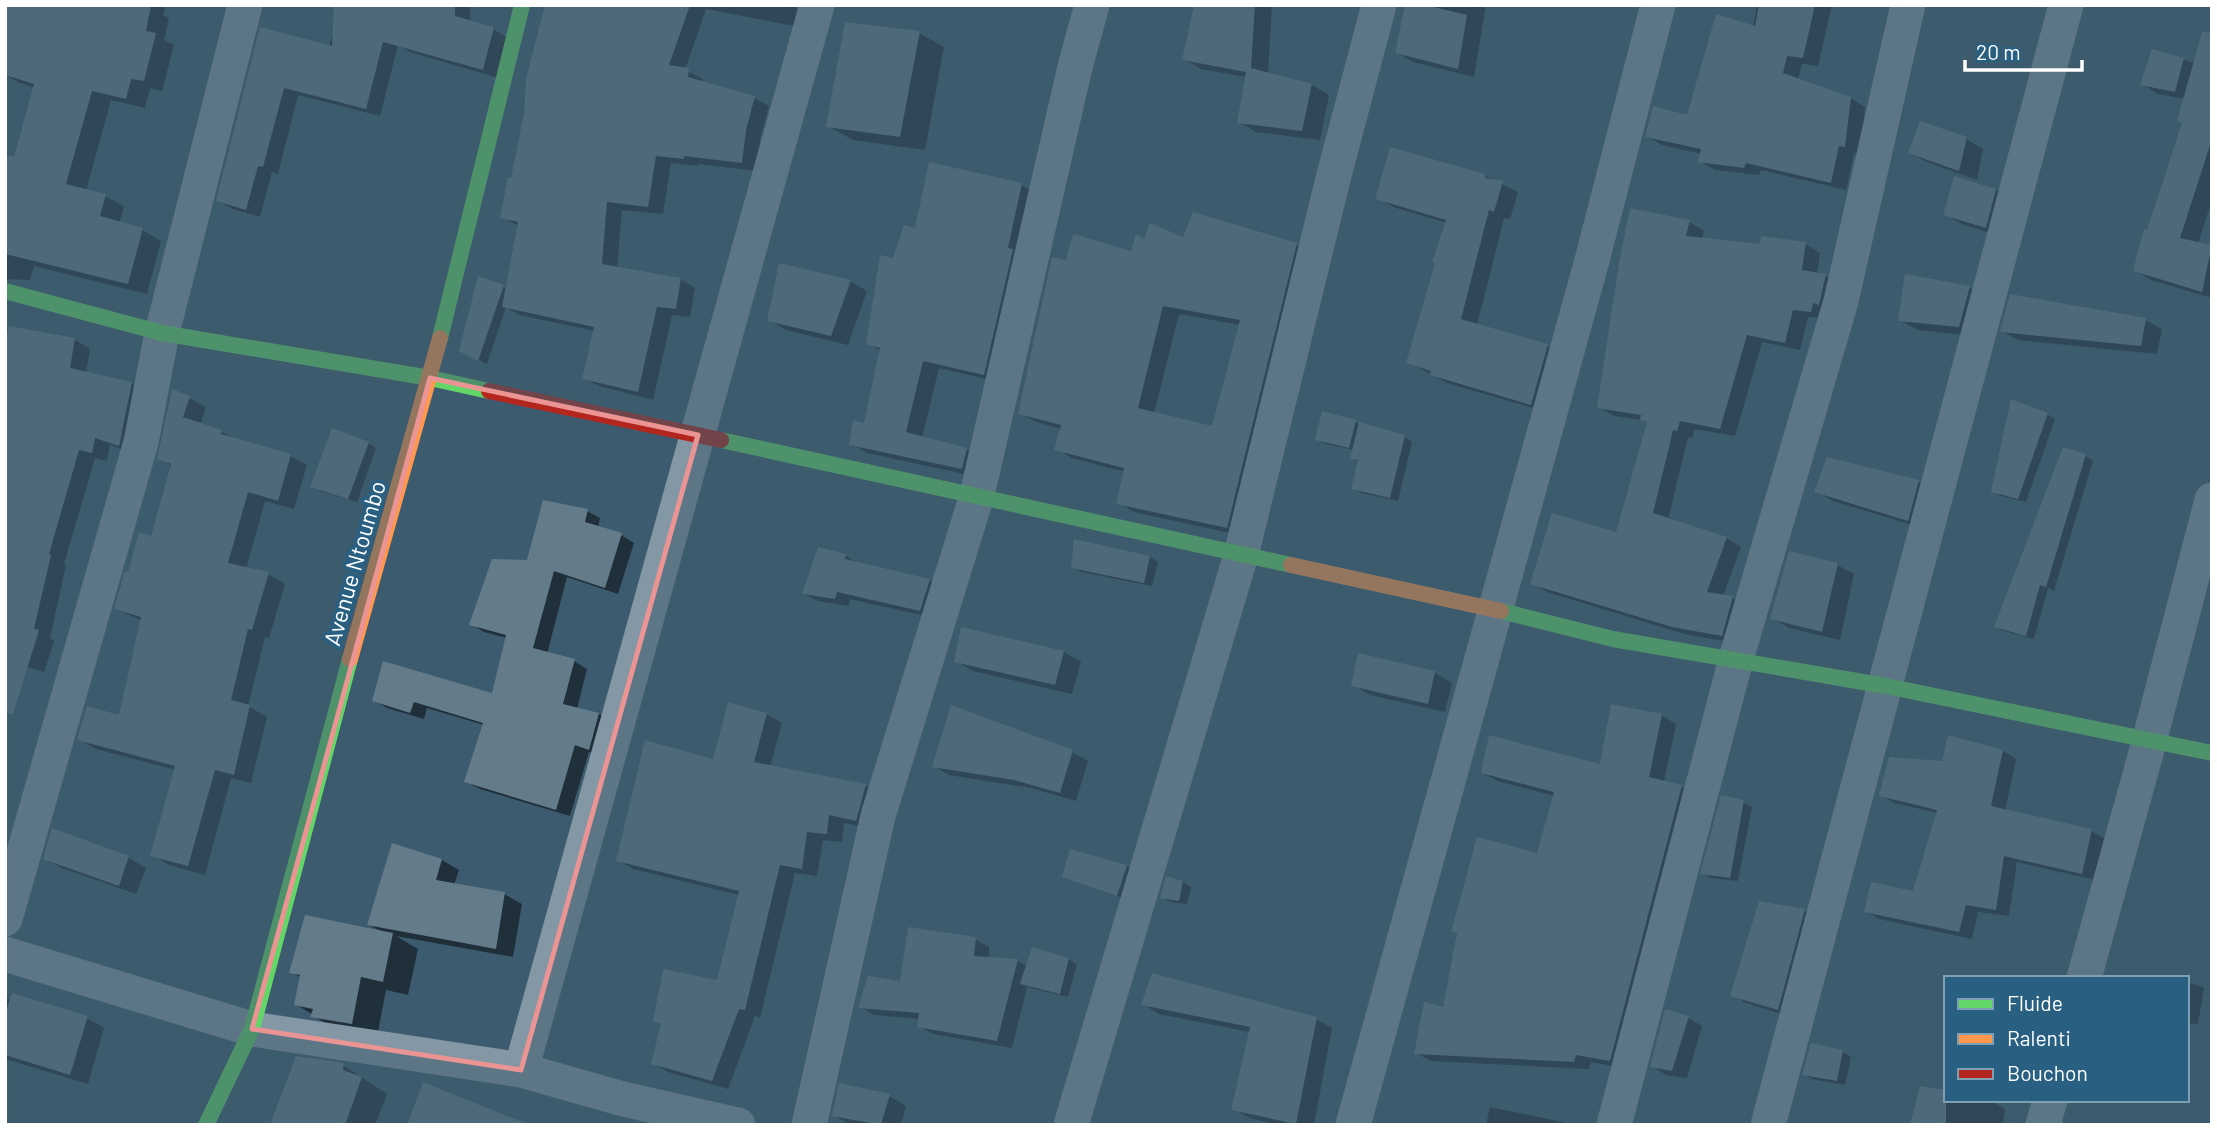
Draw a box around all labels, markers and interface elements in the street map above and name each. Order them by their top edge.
scale bar [1965,28,2082,72]
text: 20 m [1976,39,2021,64]
street label: Avenue Ntoumbo [317,477,391,649]
legend [1944,976,2189,1102]
text: Fluide [2007,990,2063,1015]
text: Ralenti [2007,1025,2071,1050]
text: Bouchon [2007,1060,2088,1085]

